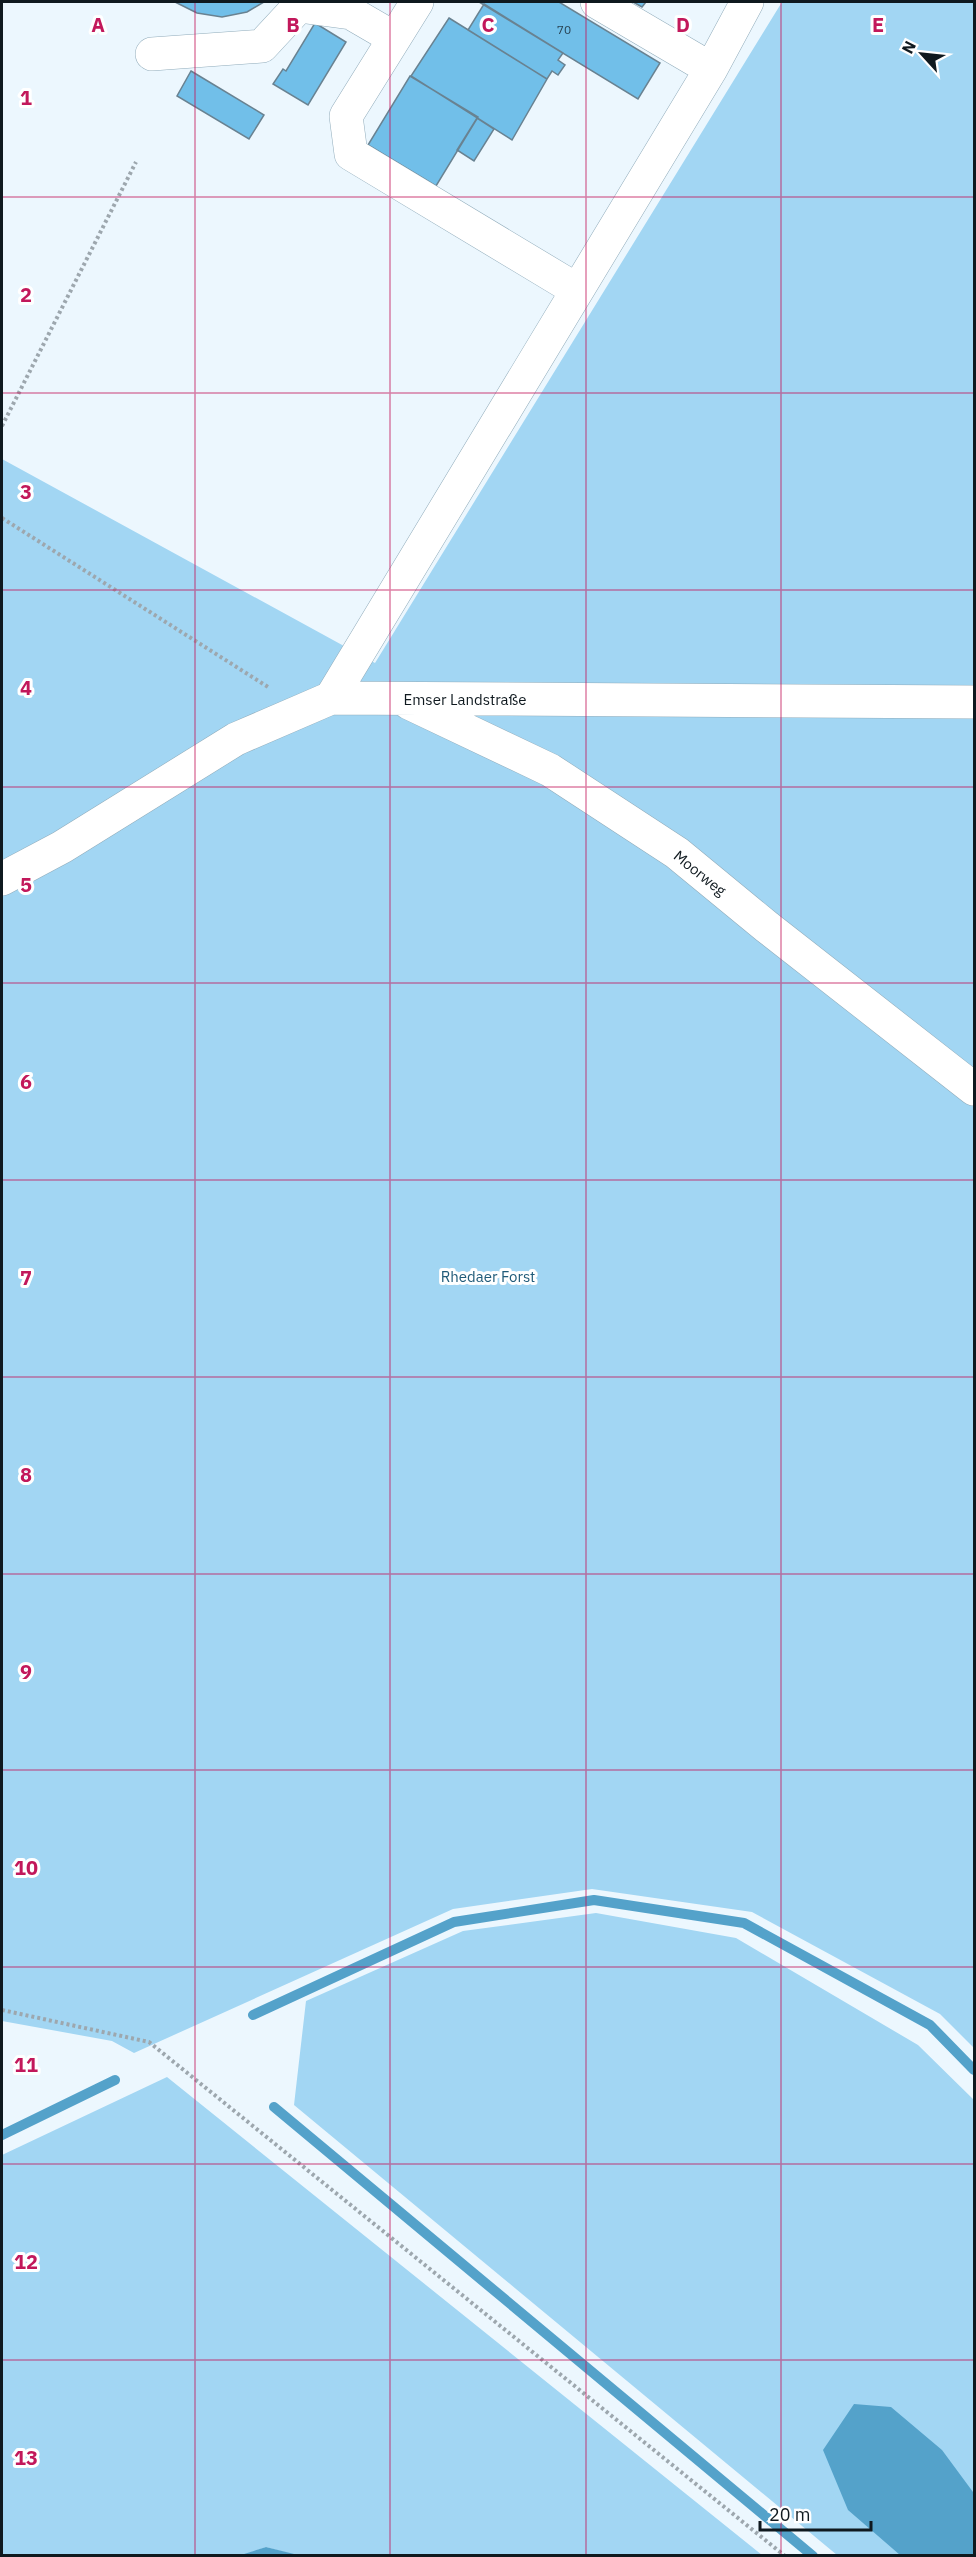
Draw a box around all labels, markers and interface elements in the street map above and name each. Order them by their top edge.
text: A [91,11,105,38]
text: B [286,11,300,38]
text: C [481,11,495,38]
text: D [676,11,690,38]
text: E [872,11,884,38]
house number: 70 [557,22,571,37]
north arrow [892,24,952,84]
text: N [897,37,920,57]
text: 1 [20,84,32,111]
text: 2 [20,281,32,308]
text: 3 [20,478,32,505]
text: 4 [20,674,32,701]
street label: Emser Landstraße [404,690,526,709]
street label: Moorweg [670,846,730,900]
text: 5 [20,871,32,898]
text: 6 [20,1068,32,1095]
text: 7 [20,1264,32,1291]
park label: Rhedaer Forst [441,1267,535,1286]
text: 8 [20,1461,32,1488]
text: 9 [20,1658,32,1685]
text: 10 [14,1854,38,1881]
text: 11 [14,2051,38,2078]
text: 12 [14,2248,38,2275]
text: 13 [14,2444,38,2471]
scale bar [760,2494,871,2532]
text: 20 m [769,2503,811,2526]

